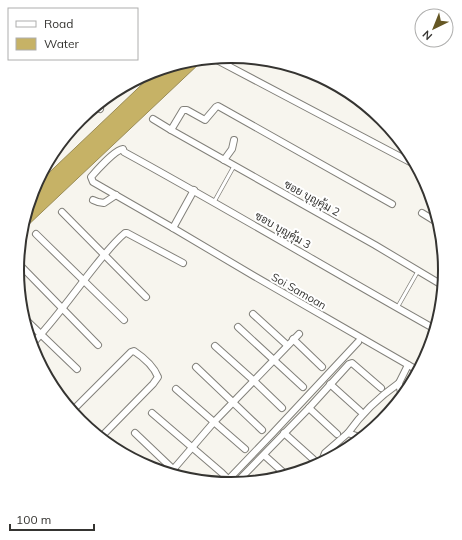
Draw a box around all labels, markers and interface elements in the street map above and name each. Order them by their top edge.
legend [8,8,138,60]
north arrow [414,8,454,48]
text: Road [44,16,73,31]
text: N [419,27,435,43]
text: Water [44,36,80,51]
street label: ซอย บุญคุ้ม 2 [281,177,343,221]
street label: ซอบ บุญคุ้ม 3 [252,208,313,253]
street label: Soi Samoan [269,270,329,312]
scale bar [10,506,94,532]
text: 100 m [16,512,51,527]

